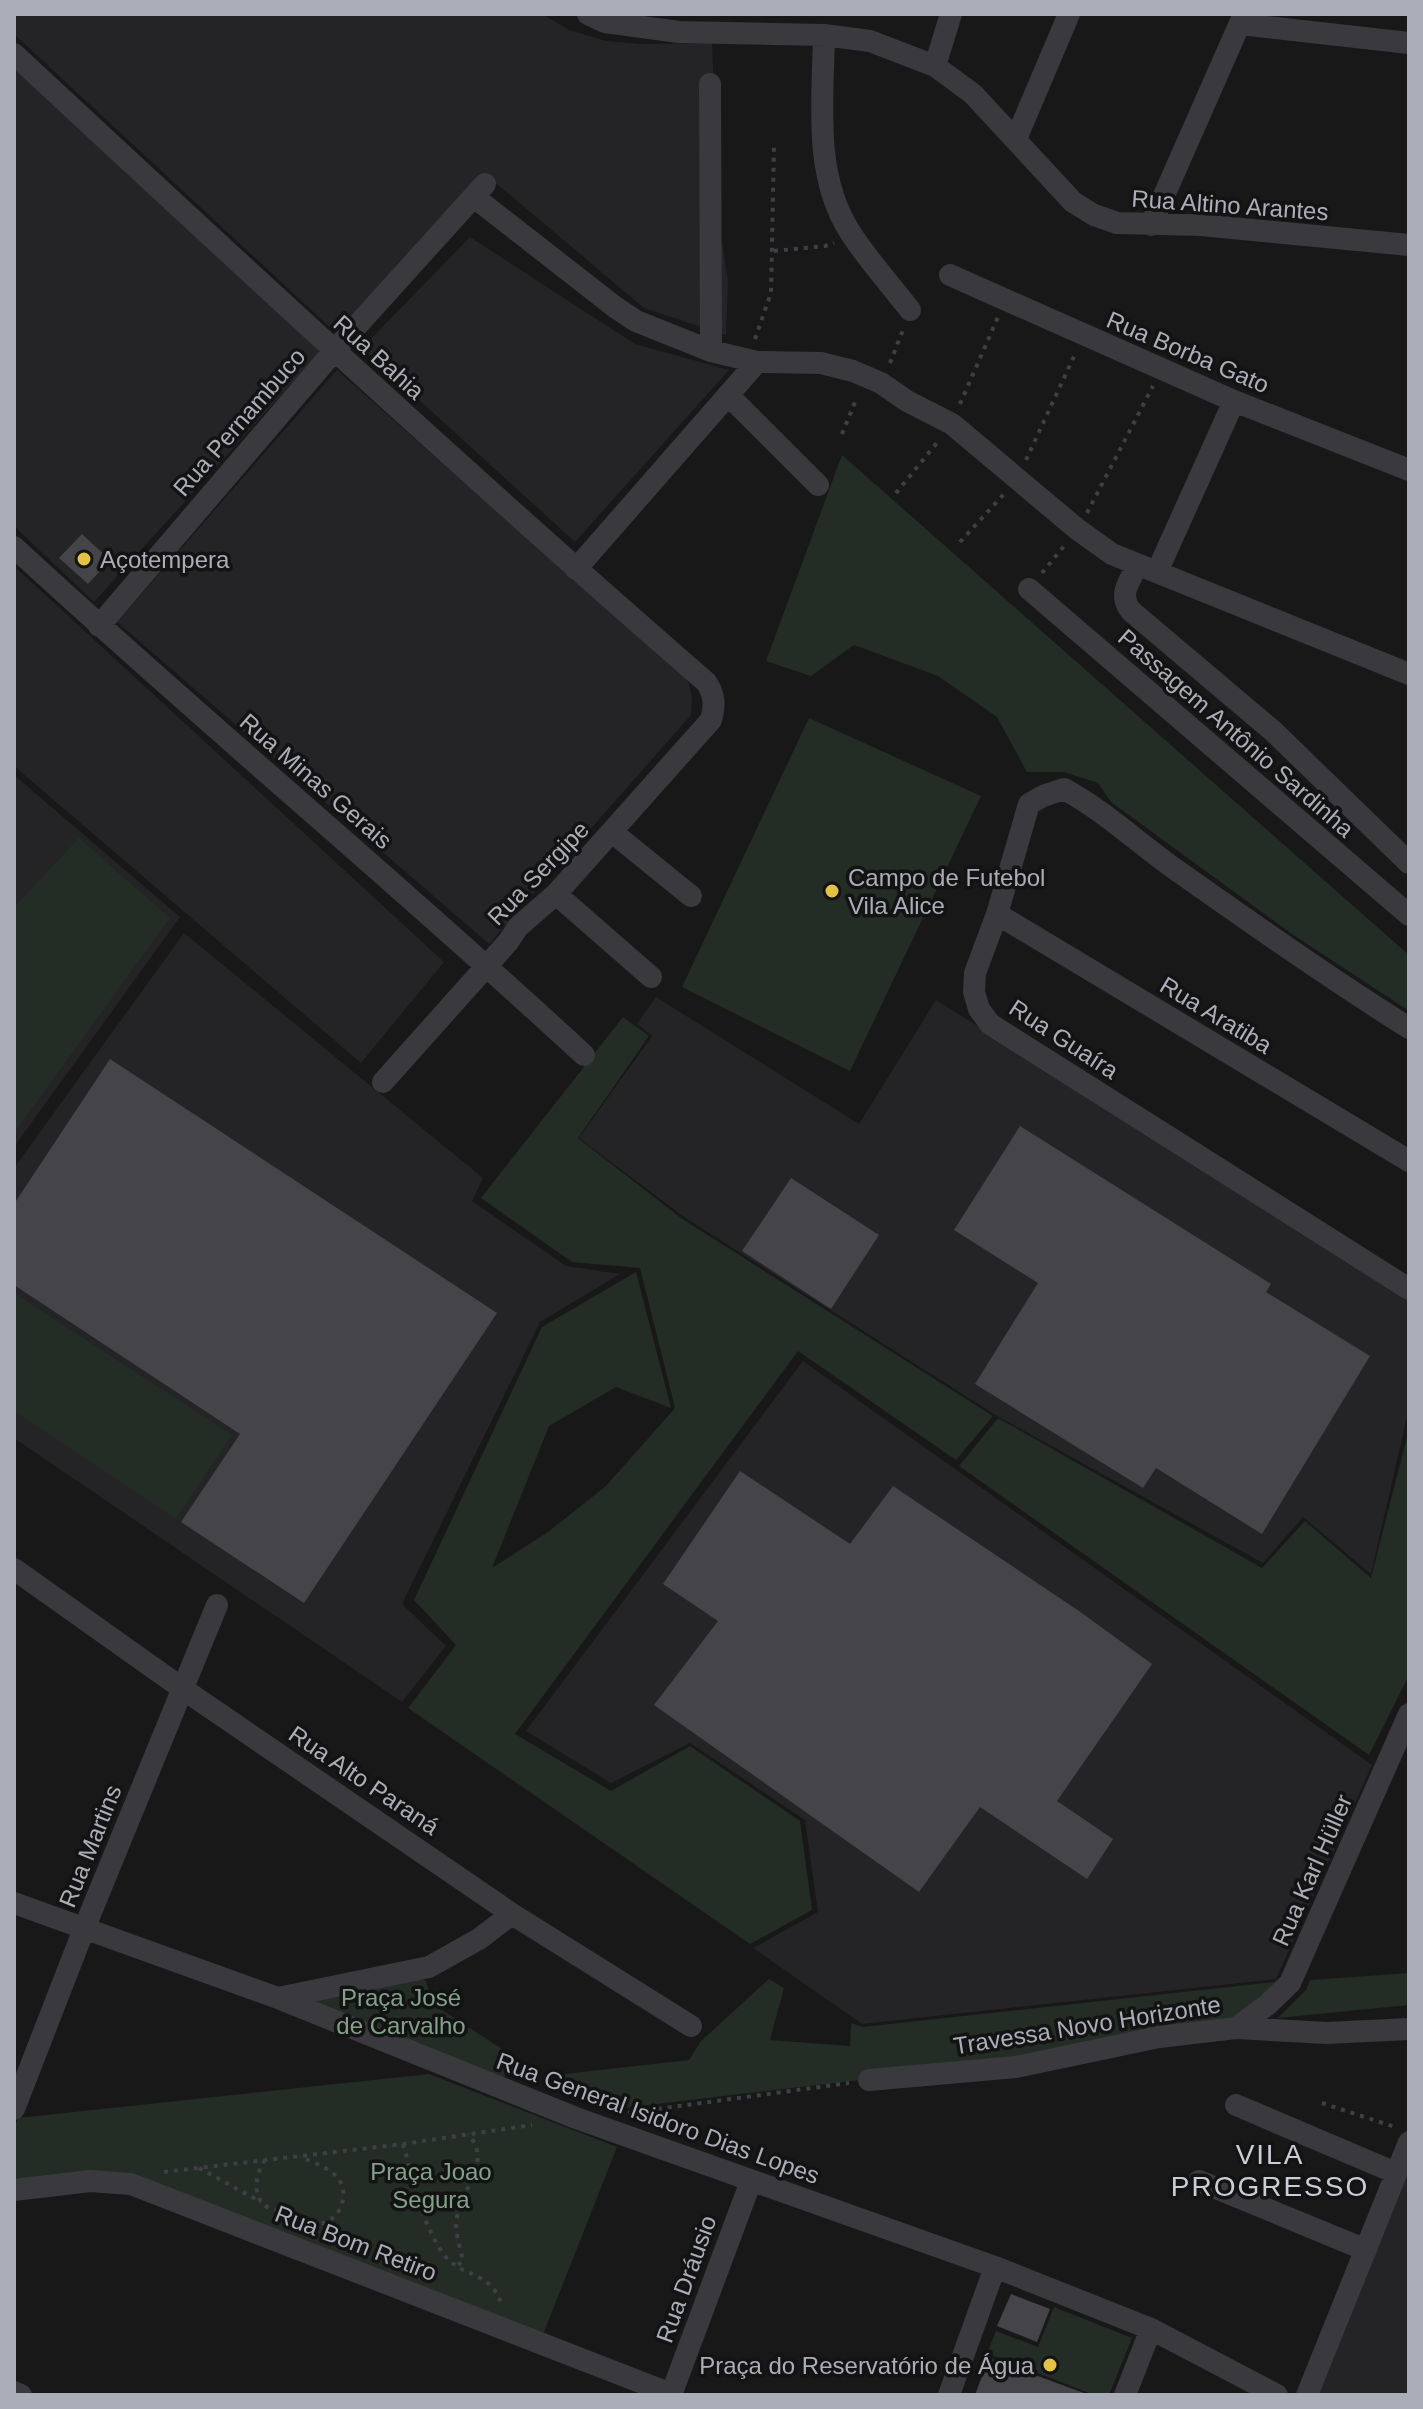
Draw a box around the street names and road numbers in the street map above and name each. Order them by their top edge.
street label: Rua Altino Arantes [1131,185,1329,225]
street label: Rua Borba Gato [1103,306,1273,398]
street label: Rua Bahia [328,309,430,405]
street label: Rua Pernambuco [168,343,310,501]
street label: Passagem Antônio Sardinha [1113,623,1360,843]
street label: Rua Minas Gerais [235,708,397,854]
street label: Rua Sergipe [482,816,594,930]
street label: Rua Aratiba [1155,971,1277,1059]
street label: Rua Guaíra [1005,994,1124,1084]
street label: Rua Alto Paraná [284,1720,445,1840]
street label: Rua Martins [53,1781,127,1911]
street label: Rua Karl Hüller [1267,1790,1357,1950]
street label: Travessa Novo Horizonte [952,1991,1222,2059]
street label: Rua General Isidoro Dias Lopes [493,2047,823,2189]
street label: Rua Bom Retiro [271,2200,441,2286]
street label: Rua Dráusio [651,2212,721,2346]

